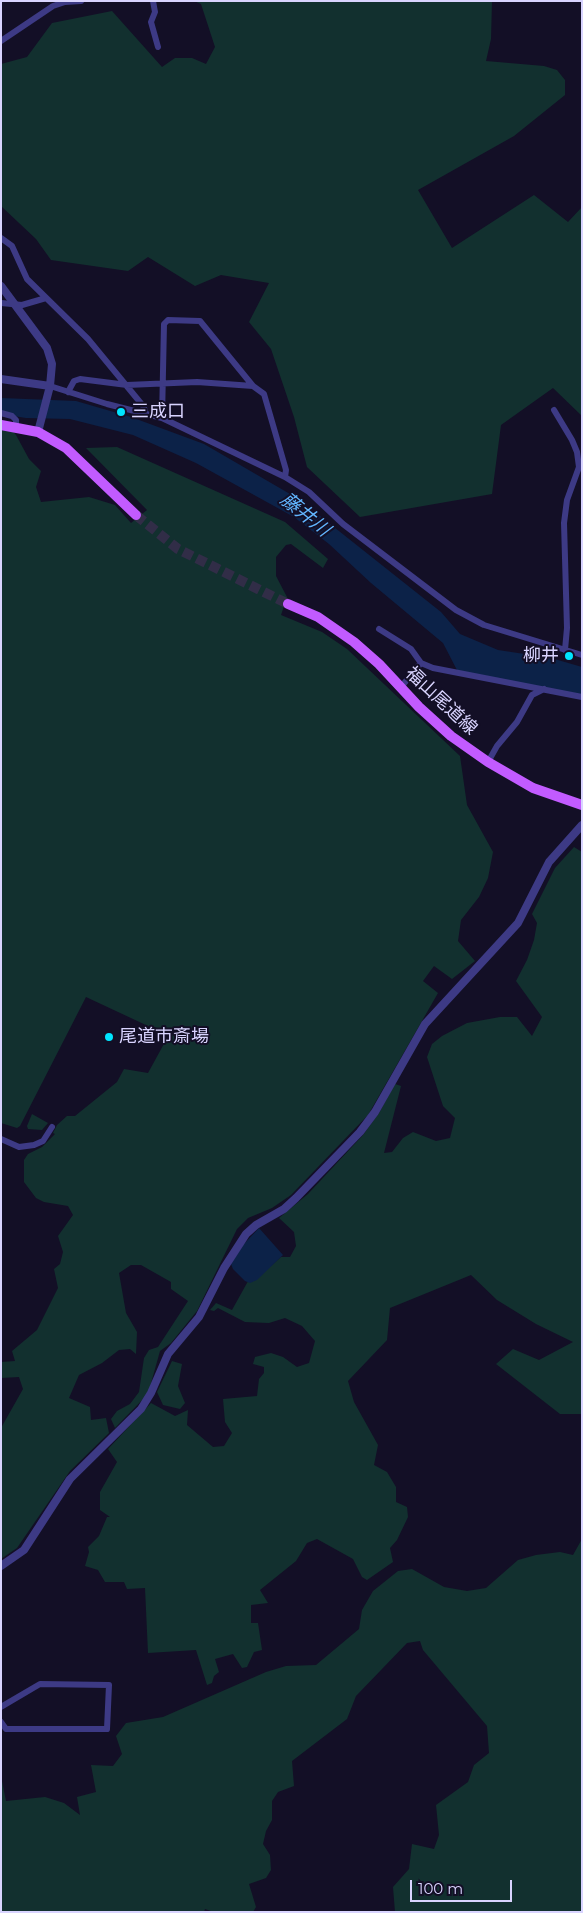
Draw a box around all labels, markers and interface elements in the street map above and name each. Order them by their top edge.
place label: 三成口 [131,401,185,423]
marker: 三成口 [115,406,127,418]
water label: 藤井川 [276,488,334,542]
place label: 柳井 [523,645,559,667]
marker: 柳井 [563,650,575,662]
street label: 福山尾道線 [401,662,481,740]
place label: 尾道市斎場 [119,1026,209,1048]
marker: 尾道市斎場 [103,1031,115,1043]
scale bar [413,1870,516,1902]
text: 100 m [418,1879,463,1898]

